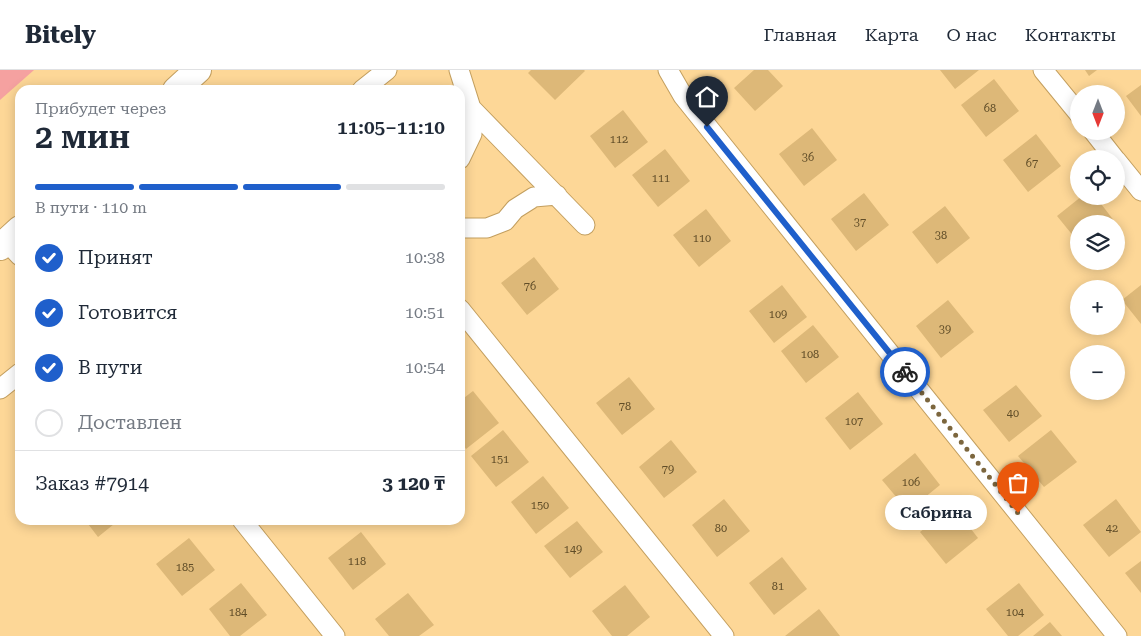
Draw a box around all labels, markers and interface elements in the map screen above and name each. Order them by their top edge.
text: Bitely [25,21,96,49]
text: Главная [764,24,837,45]
text: Карта [865,24,919,45]
text: О нас [947,24,997,45]
text: Контакты [1025,24,1116,45]
pin [686,76,728,127]
icon: home [693,83,721,111]
north arrow [1070,85,1125,140]
map controls [1070,85,1125,400]
text: Прибудет через [35,99,166,118]
house number: 68 [984,102,996,115]
text: 11:05–11:10 [337,116,445,139]
text: 2 мин [35,118,130,156]
house number: 112 [610,133,628,146]
button: locate [1070,150,1125,205]
house number: 36 [802,151,814,164]
house number: 67 [1026,157,1038,170]
house number: 111 [652,172,670,185]
text: В пути · 110 m [35,198,147,217]
button: layers [1070,215,1125,270]
house number: 37 [854,216,866,229]
house number: 38 [935,229,947,242]
house number: 110 [693,232,711,245]
icon: check [35,244,63,272]
text: Принят [78,246,153,269]
text: 10:38 [405,248,445,267]
house number: 76 [524,280,536,293]
button: + [1070,280,1125,335]
icon: check [35,299,63,327]
text: Готовится [78,301,177,324]
text: 10:51 [405,303,445,322]
house number: 109 [769,308,787,321]
house number: 39 [939,323,951,336]
button: − [1070,345,1125,400]
courier [880,347,930,397]
house number: 108 [801,348,819,361]
icon: check [35,354,63,382]
text: В пути [78,356,142,379]
text: 10:54 [405,358,445,377]
icon: bike [891,358,919,386]
house number: 78 [619,400,631,413]
house number: 40 [1007,407,1019,420]
text: Доставлен [78,411,182,434]
house number: 107 [845,415,863,428]
house number: 151 [491,453,509,466]
pin [997,462,1039,513]
house number: 79 [662,463,674,476]
icon: bag [1004,469,1032,497]
text: Заказ #7914 [35,472,149,495]
text: 3 120 ₸ [382,472,445,495]
house number: 106 [902,476,920,489]
callout: Сабрина [886,496,988,530]
house number: 150 [531,499,549,512]
text: Сабрина [900,503,972,522]
house number: 80 [715,522,727,535]
house number: 42 [1106,522,1118,535]
house number: 149 [564,543,582,556]
house number: 118 [348,555,366,568]
house number: 185 [176,561,194,574]
house number: 81 [772,580,784,593]
house number: 184 [229,606,248,619]
house number: 104 [1006,606,1025,619]

